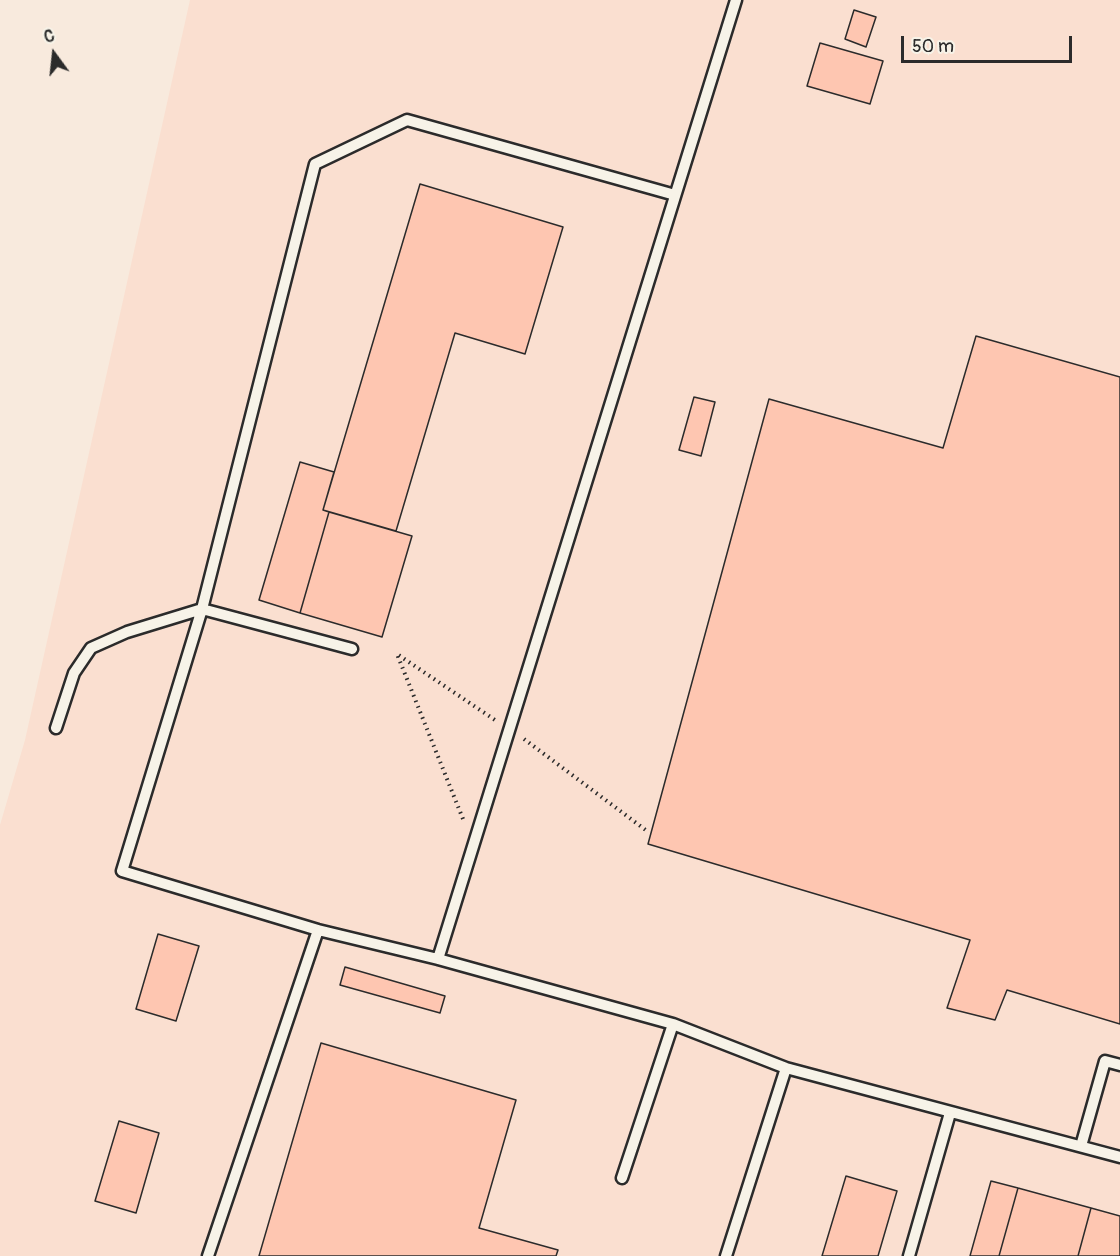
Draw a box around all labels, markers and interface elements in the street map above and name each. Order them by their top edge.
north arrow [24,24,84,84]
scale bar [904,24,1075,62]
text: С [42,26,57,48]
text: 50 m [912,35,954,58]

